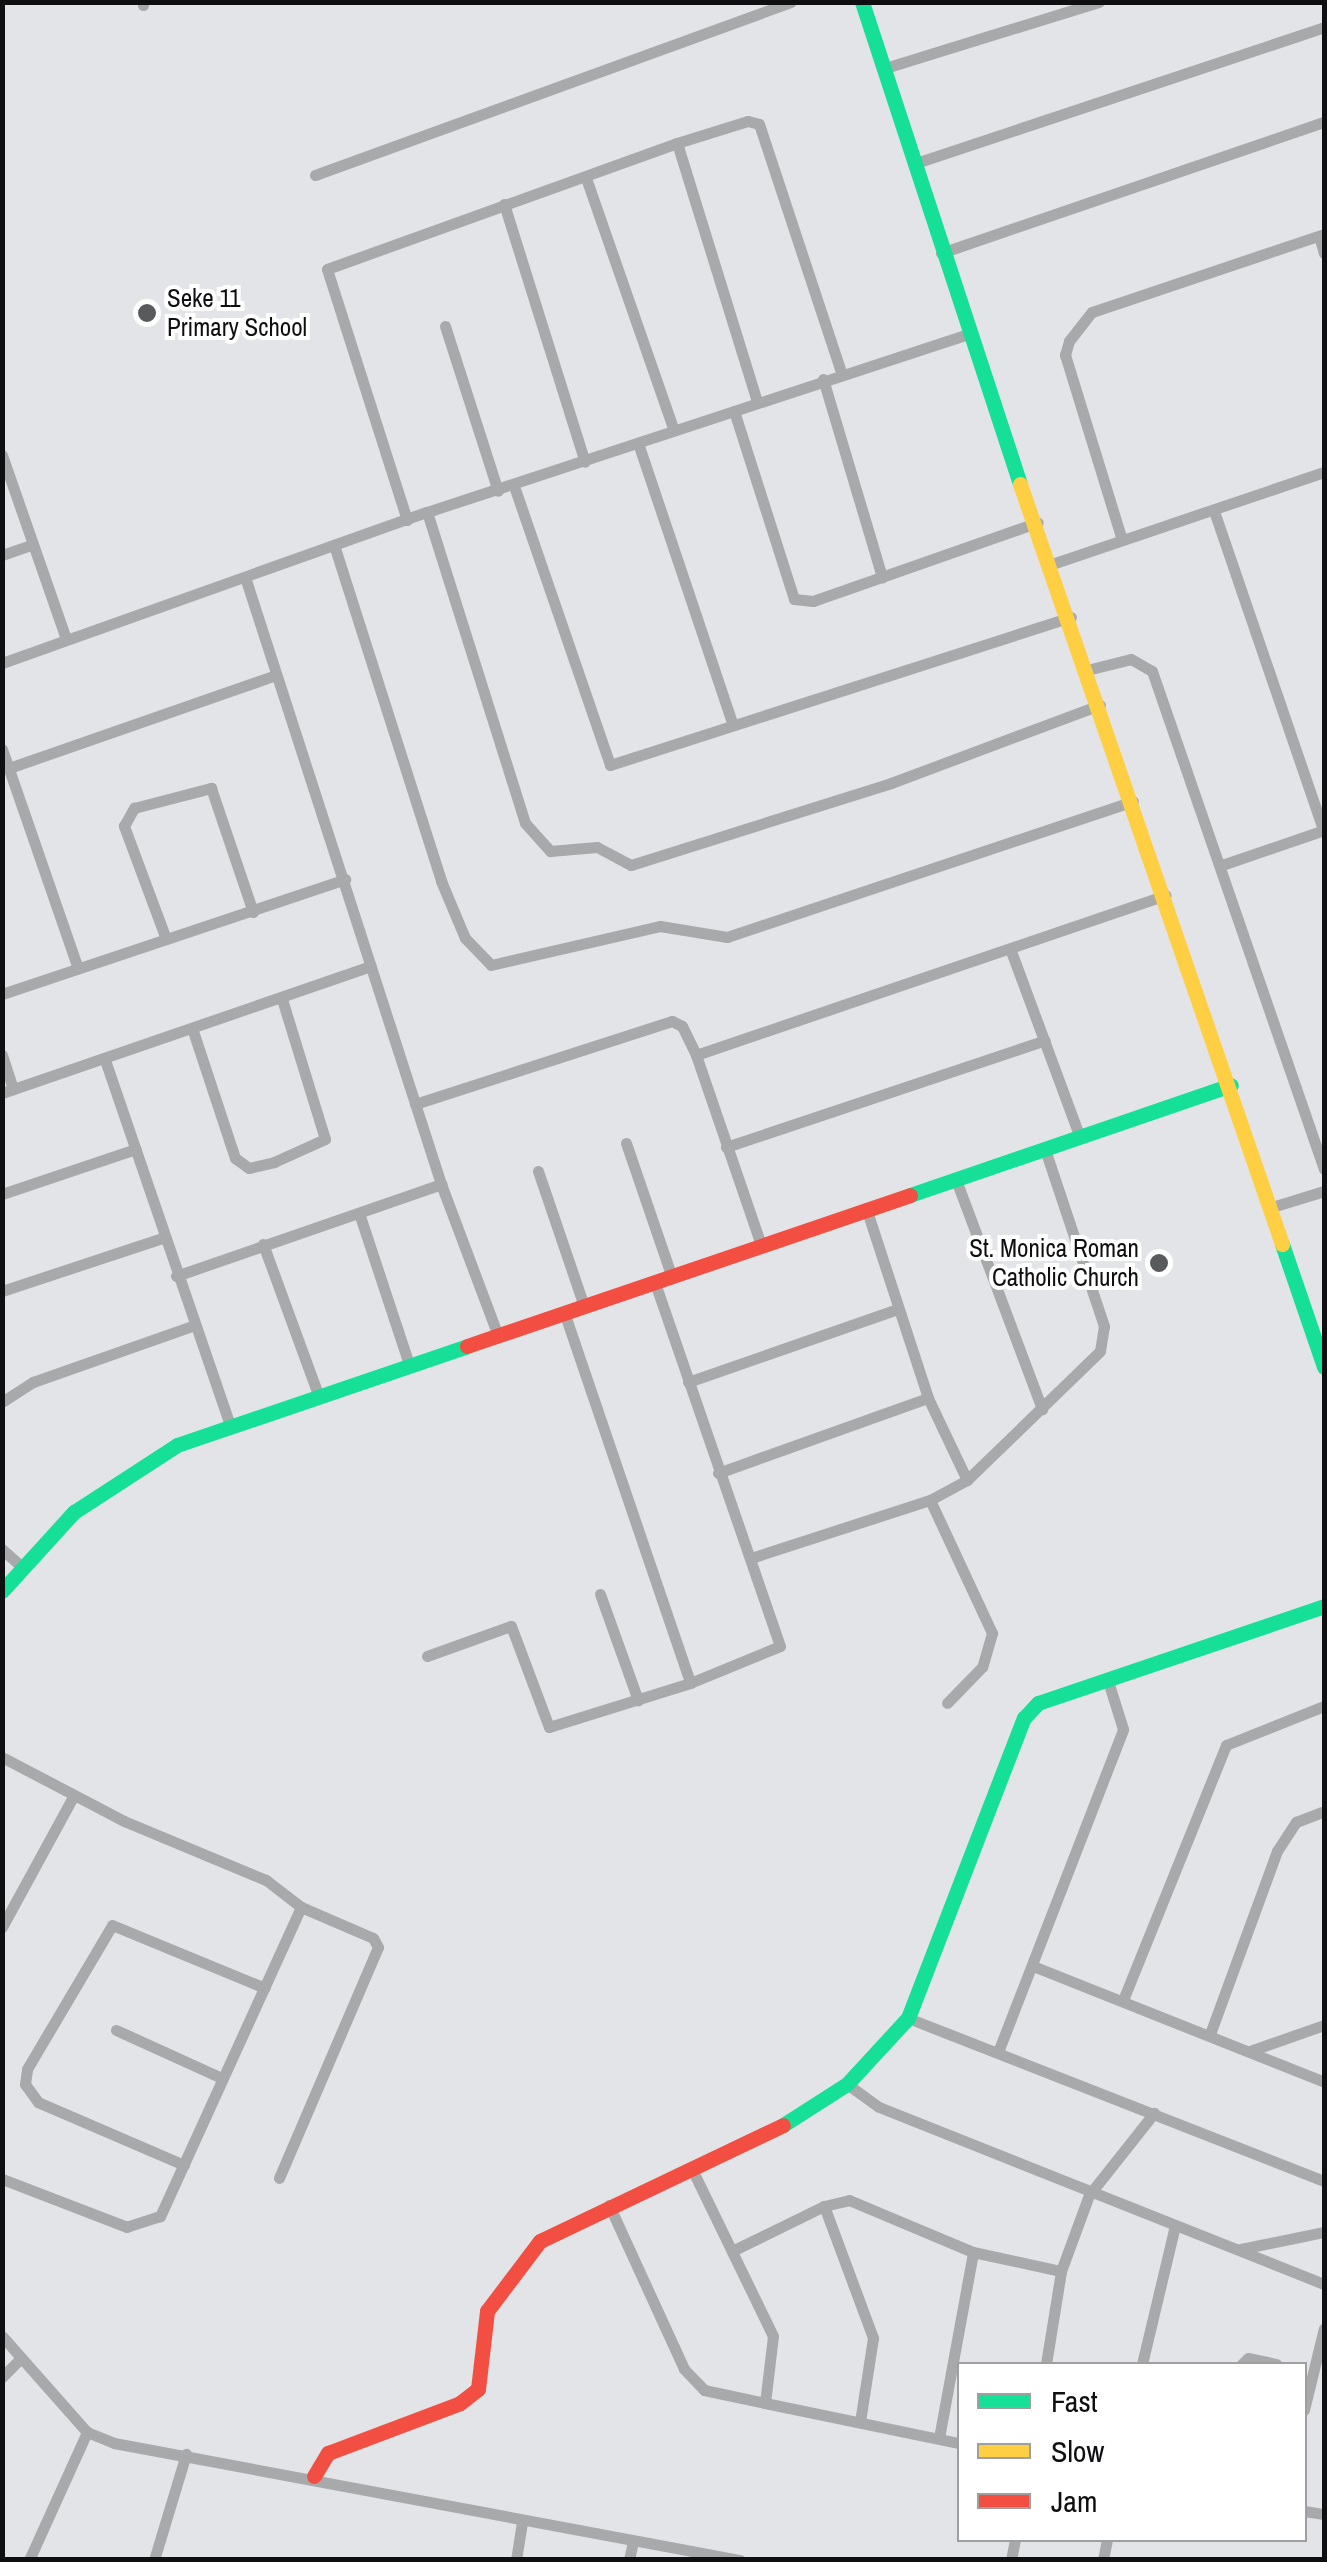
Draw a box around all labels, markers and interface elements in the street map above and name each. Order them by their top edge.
place label: Seke 11 Primary School [167,284,307,343]
marker: Seke 11 Primary School [136,302,158,324]
place label: St. Monica Roman Catholic Church [969,1234,1139,1293]
marker: St. Monica Roman Catholic Church [1148,1252,1170,1274]
legend [957,2362,1307,2542]
text: Fast [1051,2381,1098,2421]
text: Slow [1051,2431,1104,2471]
text: Jam [1051,2481,1097,2521]

